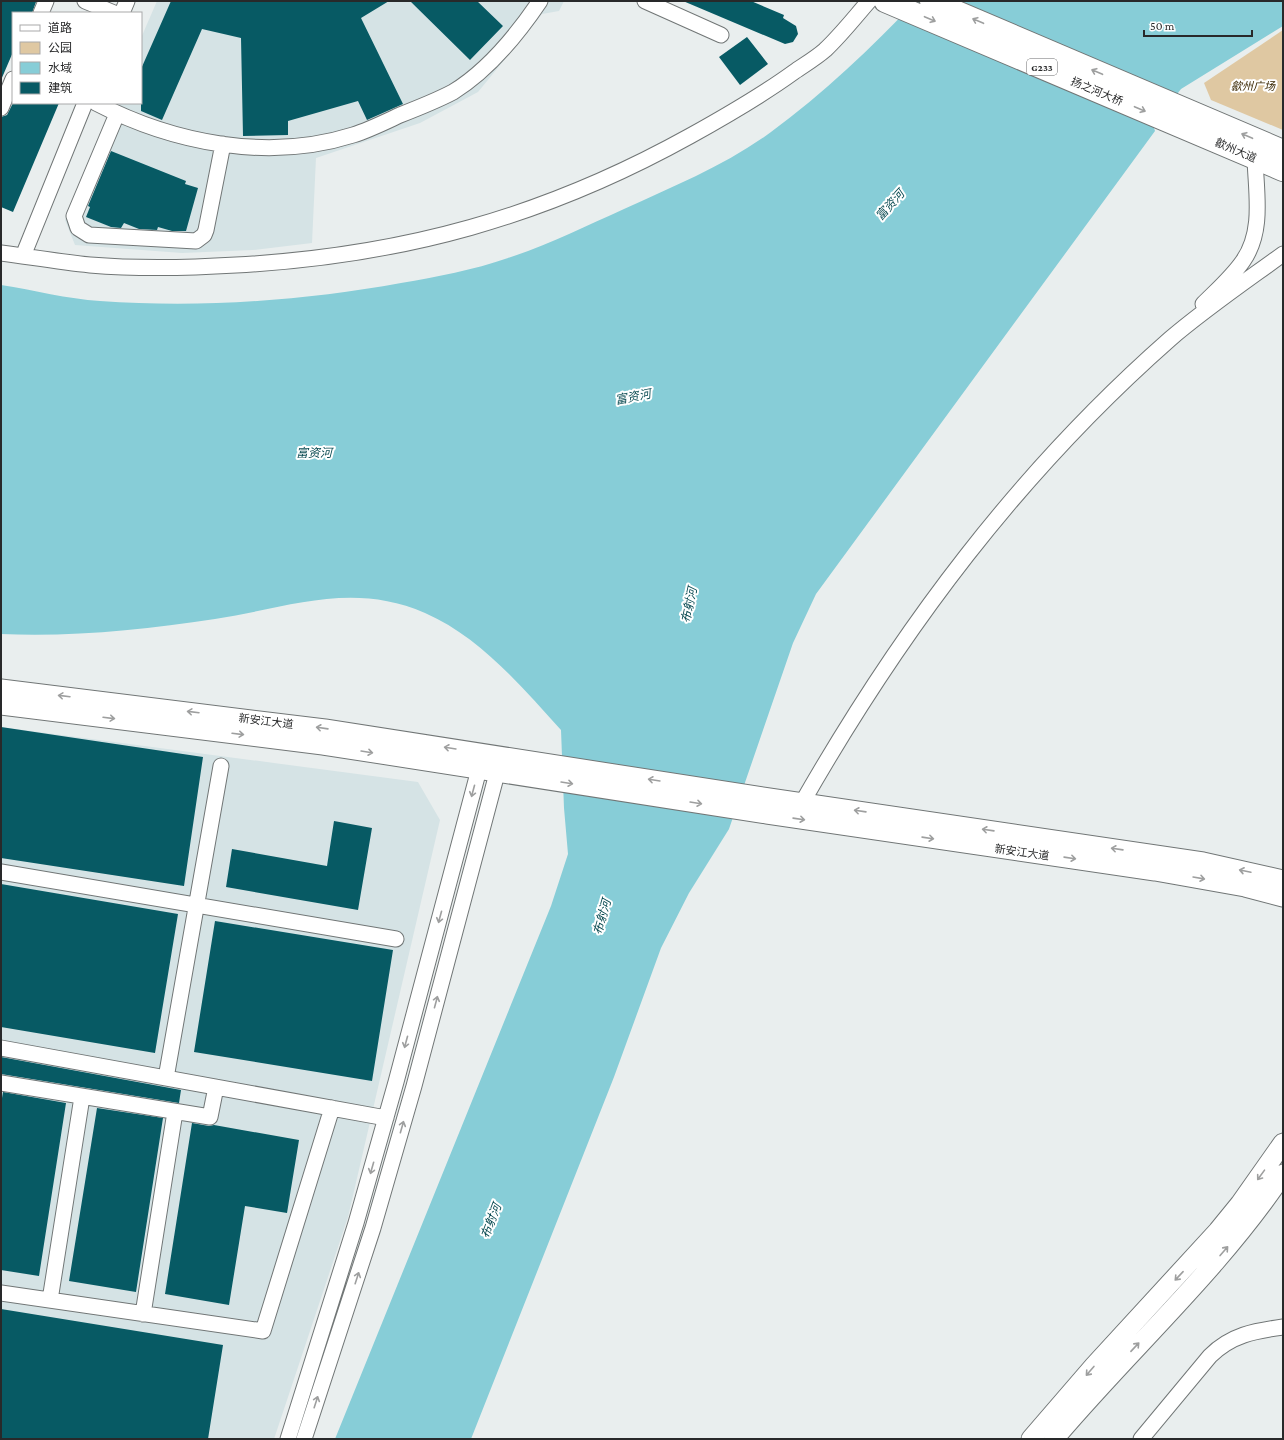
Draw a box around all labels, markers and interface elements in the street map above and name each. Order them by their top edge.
legend [12,12,142,104]
scale bar [1144,12,1252,38]
one-way arrow [924,16,936,24]
one-way arrow [972,17,984,24]
text: 50 m [1150,19,1175,33]
text: 道路 [48,21,72,35]
text: 公园 [48,41,72,55]
road number: G233 [1027,59,1057,75]
text: 水域 [48,61,72,75]
one-way arrow [1092,68,1104,75]
street label: 扬之河大桥 [1069,75,1125,107]
park label: 歙州广场 [1231,80,1276,92]
text: 建筑 [48,81,72,95]
one-way arrow [1133,106,1145,113]
one-way arrow [1242,132,1254,139]
street label: 歙州大道 [1213,136,1259,164]
water label: 富资河 [873,185,909,223]
water label: 富资河 [614,386,654,407]
water label: 富资河 [296,446,334,460]
water label: 布射河 [678,584,700,624]
one-way arrow [58,693,71,700]
one-way arrow [187,709,200,716]
street label: 新安江大道 [238,712,294,730]
one-way arrow [102,714,115,722]
one-way arrow [316,724,329,732]
one-way arrow [231,730,244,738]
one-way arrow [444,744,457,752]
one-way arrow [360,748,373,756]
one-way arrow [648,776,661,784]
one-way arrow [560,779,573,787]
one-way arrow [469,784,477,797]
one-way arrow [689,799,702,807]
one-way arrow [854,807,867,815]
one-way arrow [792,815,805,823]
one-way arrow [982,826,995,834]
one-way arrow [921,834,934,842]
street label: 新安江大道 [994,842,1050,862]
one-way arrow [1111,845,1124,853]
one-way arrow [1063,855,1076,863]
one-way arrow [1239,866,1252,874]
one-way arrow [1192,874,1205,882]
water label: 布射河 [590,896,614,936]
one-way arrow [435,910,443,923]
one-way arrow [432,995,440,1008]
one-way arrow [402,1036,409,1049]
one-way arrow [399,1121,406,1134]
one-way arrow [367,1161,375,1174]
one-way arrow [1257,1170,1265,1181]
water label: 布射河 [478,1200,505,1240]
one-way arrow [1219,1246,1228,1257]
one-way arrow [1174,1271,1183,1281]
one-way arrow [354,1272,361,1285]
one-way arrow [1131,1342,1140,1352]
one-way arrow [1085,1366,1094,1376]
one-way arrow [313,1396,320,1409]

